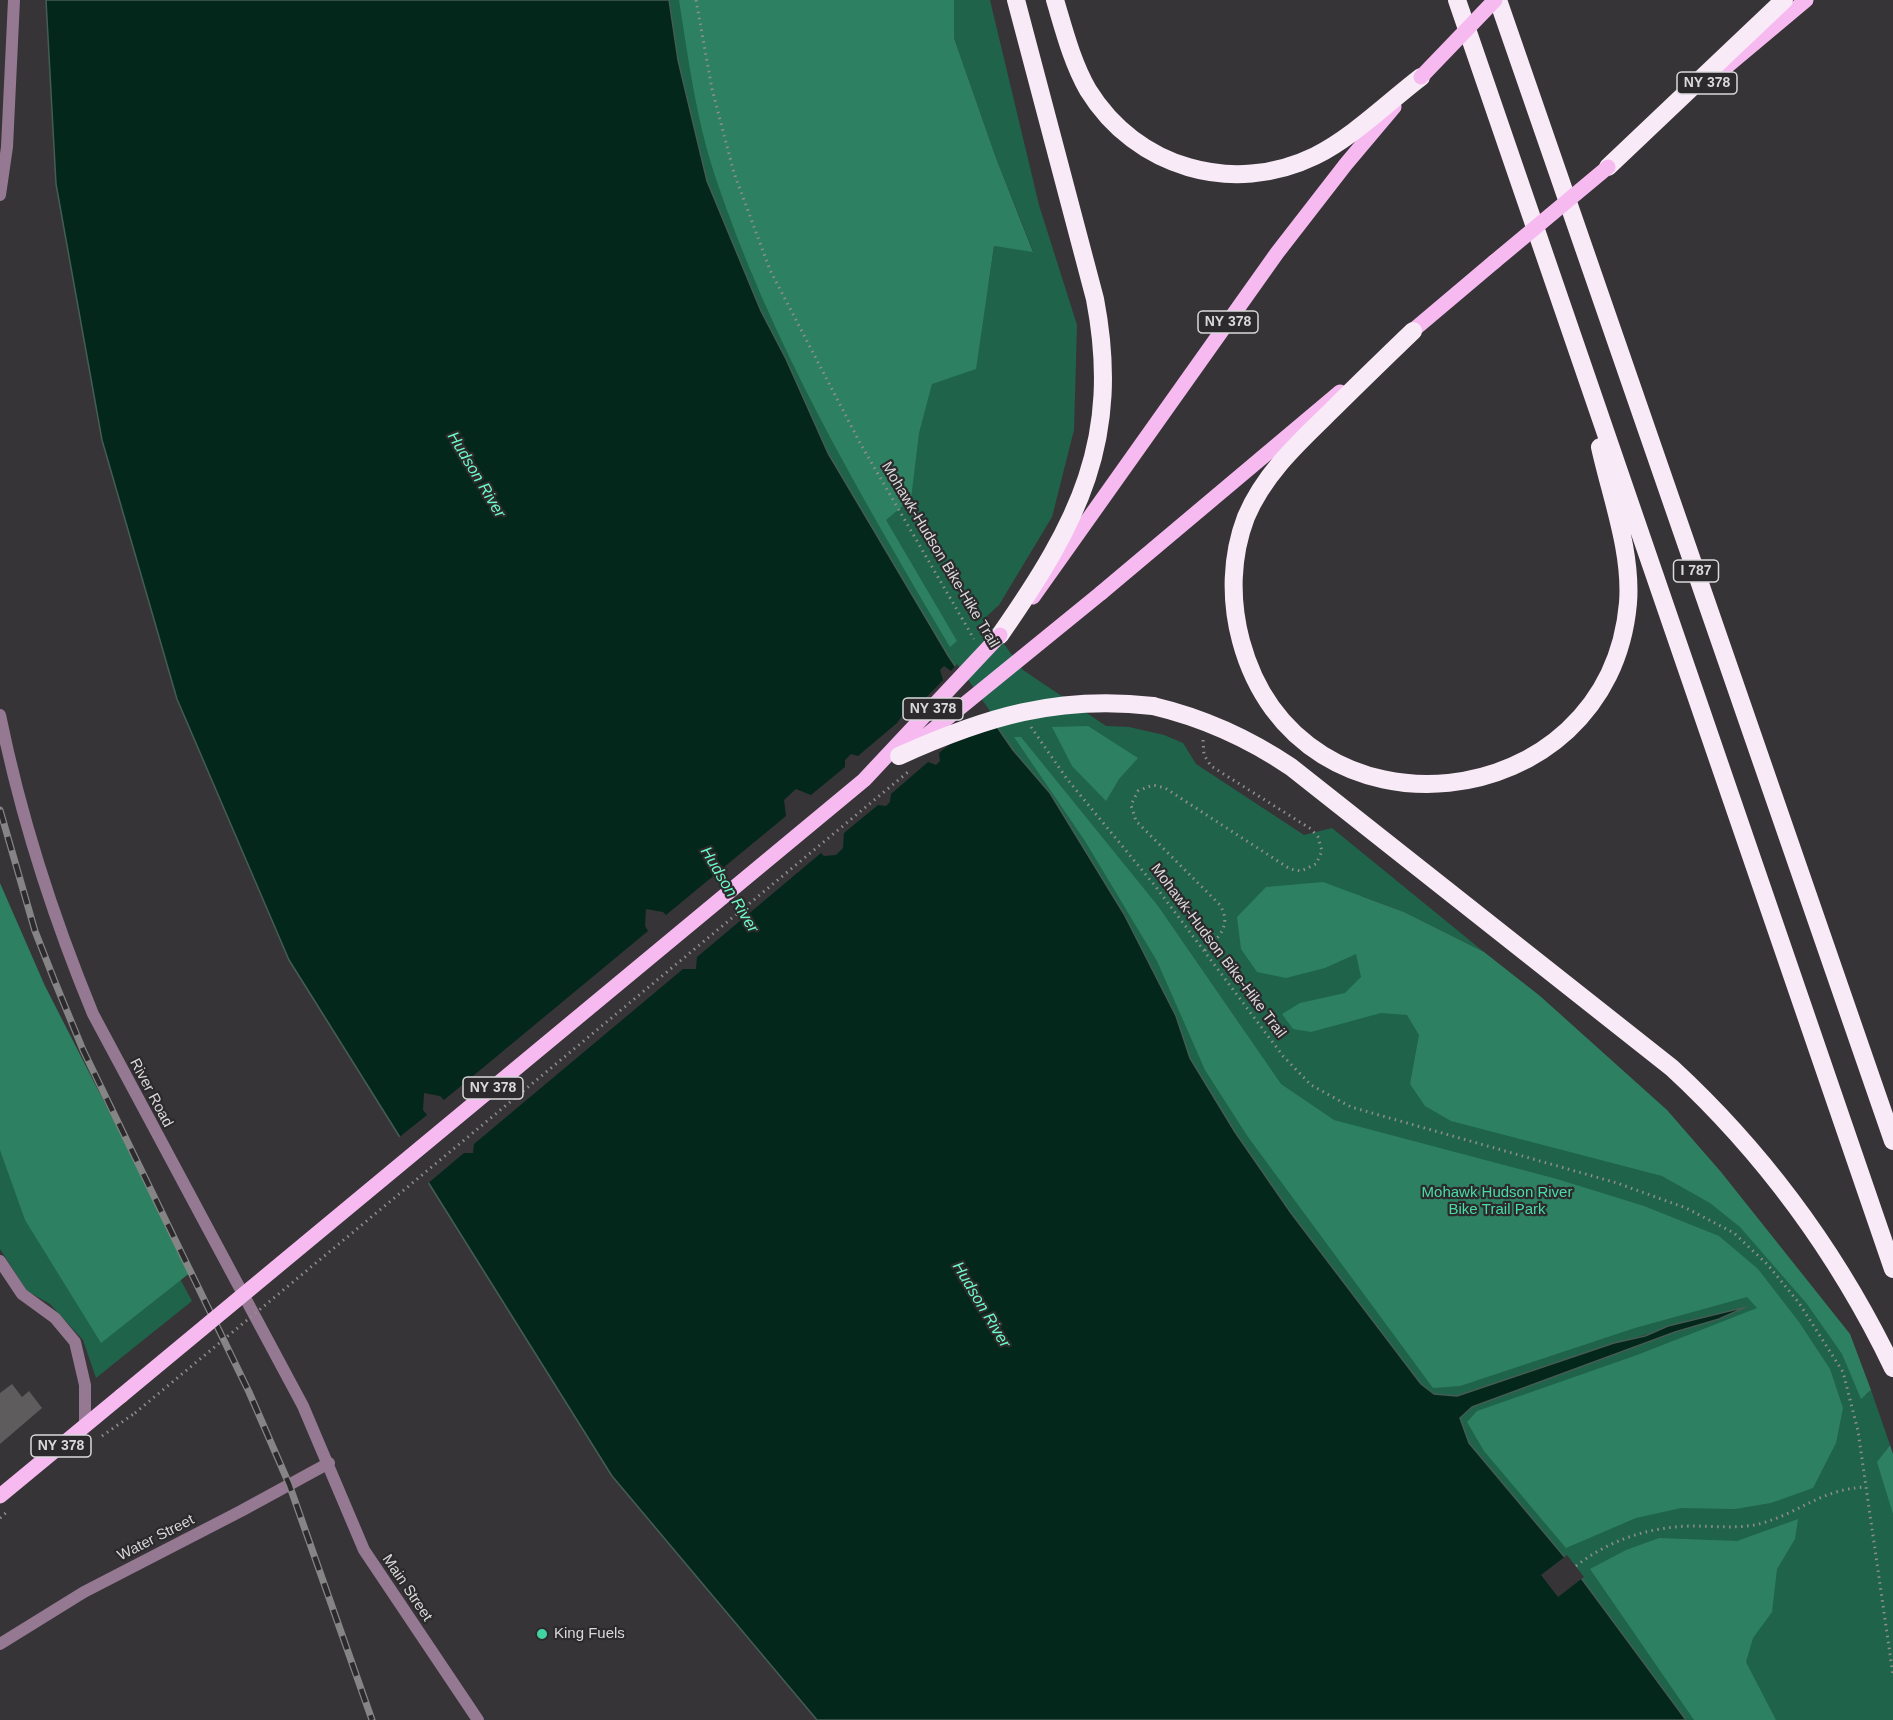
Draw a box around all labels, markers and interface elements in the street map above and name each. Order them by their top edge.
road number: NY 378 [1677,72,1737,94]
road number: NY 378 [1198,311,1258,333]
water label: Hudson River [443,429,509,521]
street label: Mohawk-Hudson Bike-Hike Trail [877,459,1003,651]
road number: I 787 [1674,560,1718,582]
road number: NY 378 [903,698,963,720]
water label: Hudson River [696,844,762,936]
street label: Mohawk-Hudson Bike-Hike Trail [1147,860,1289,1042]
street label: River Road [125,1056,177,1130]
road number: NY 378 [463,1077,523,1099]
park label: Mohawk Hudson River Bike Trail Park [1422,1184,1572,1219]
water label: Hudson River [948,1259,1014,1351]
road number: NY 378 [31,1435,91,1457]
street label: Water Street [115,1511,197,1565]
street label: Main Street [378,1551,436,1625]
place label: King Fuels [554,1625,625,1643]
marker: King Fuels [535,1627,549,1641]

